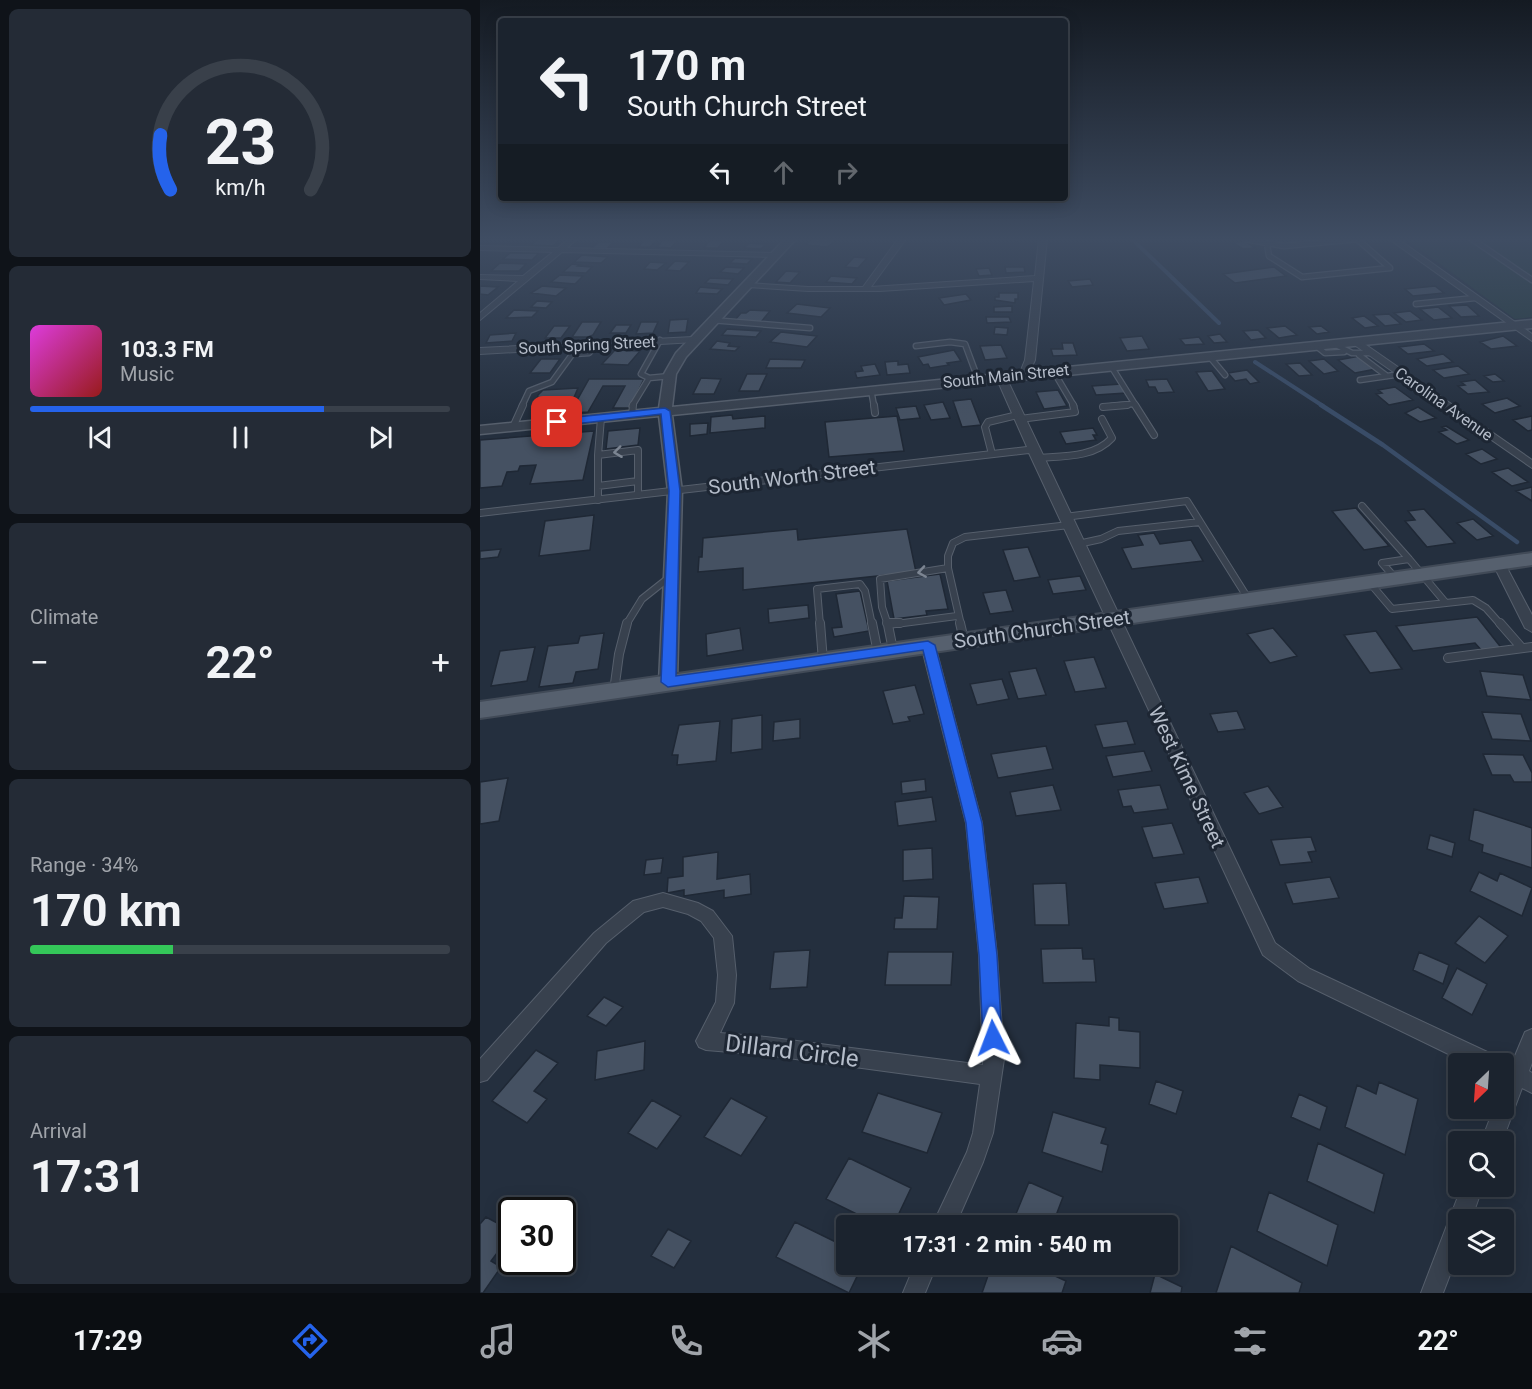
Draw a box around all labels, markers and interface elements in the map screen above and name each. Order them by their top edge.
text: 170 m [627,41,746,90]
icon: left [528,42,606,120]
text: South Church Street [627,91,867,123]
text: 23 [204,106,276,179]
icon: left [704,156,737,189]
icon: ahead [767,156,800,189]
icon: right [830,156,863,189]
text: km/h [215,175,265,200]
street label: South Spring Street [518,332,656,358]
text: 103.3 FM [120,337,214,362]
street label: South Main Street [942,360,1070,392]
text: Music [120,362,174,386]
street label: Carolina Avenue [1391,363,1497,445]
pin [531,396,582,447]
icon: arrive [540,405,573,438]
icon: previous [84,421,117,454]
icon: pause [224,421,257,454]
icon: next [364,421,397,454]
one-way arrow [613,446,622,458]
street label: South Worth Street [707,455,877,499]
one-way arrow [917,566,927,578]
text: Climate [30,605,98,629]
street label: South Church Street [952,605,1132,653]
text: 22° [205,636,275,689]
text: − [30,643,49,682]
text: + [431,643,450,682]
street label: West Kime Street [1144,703,1230,851]
text: Range · 34% [30,853,138,877]
text: 170 km [30,884,182,937]
position arrow [961,1006,1025,1070]
street label: Dillard Circle [724,1029,860,1073]
north arrow [1448,1053,1514,1119]
map controls [1448,1053,1514,1275]
text: Arrival [30,1119,87,1143]
button: search [1448,1131,1514,1197]
text: 17:31 [30,1150,146,1203]
speed limit sign: 30 [498,1197,576,1275]
button: layers [1448,1209,1514,1275]
text: 17:31 · 2 min · 540 m [902,1232,1112,1257]
icon: directions [289,1320,331,1362]
icon: music [477,1320,519,1362]
icon: phone [665,1320,707,1362]
icon: climate [853,1320,895,1362]
icon: car [1041,1320,1083,1362]
icon: filters [1229,1320,1271,1362]
text: 17:29 [73,1325,143,1357]
text: 22° [1417,1325,1459,1357]

